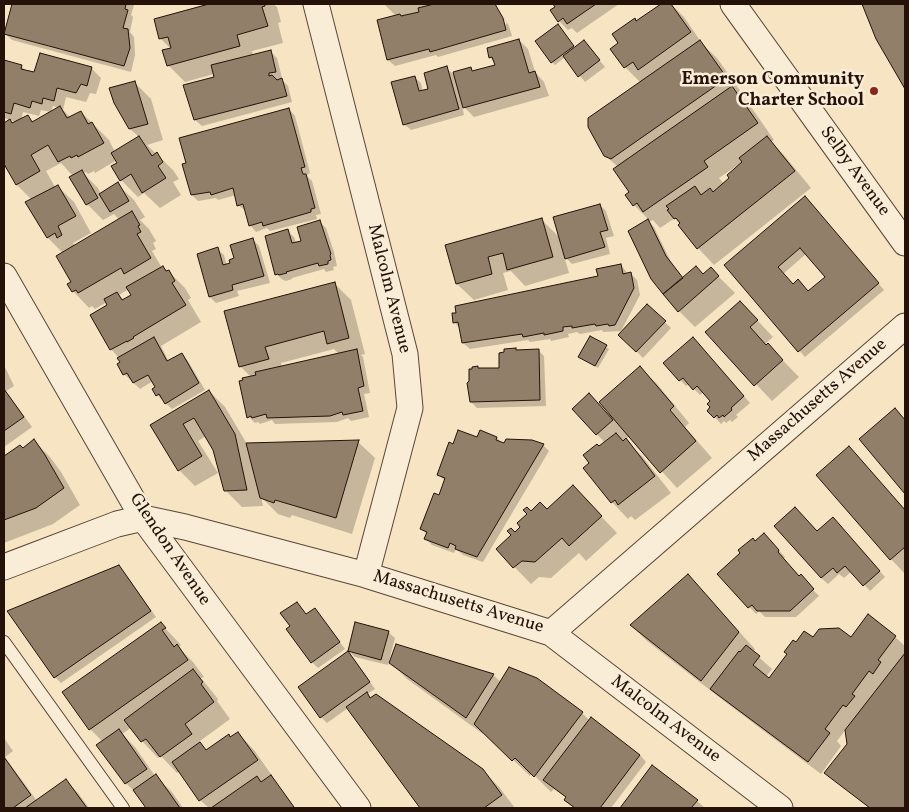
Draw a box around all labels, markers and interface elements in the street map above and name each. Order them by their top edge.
place label: Emerson Community Charter School [682,70,864,112]
marker: Emerson Community Charter School [868,85,880,97]
street label: Selby Avenue [814,123,894,221]
street label: Malcolm Avenue [362,222,414,356]
street label: Massachusetts Avenue [744,335,892,467]
street label: Glendon Avenue [123,490,215,610]
street label: Massachusetts Avenue [370,567,546,639]
street label: Malcolm Avenue [606,672,724,768]

